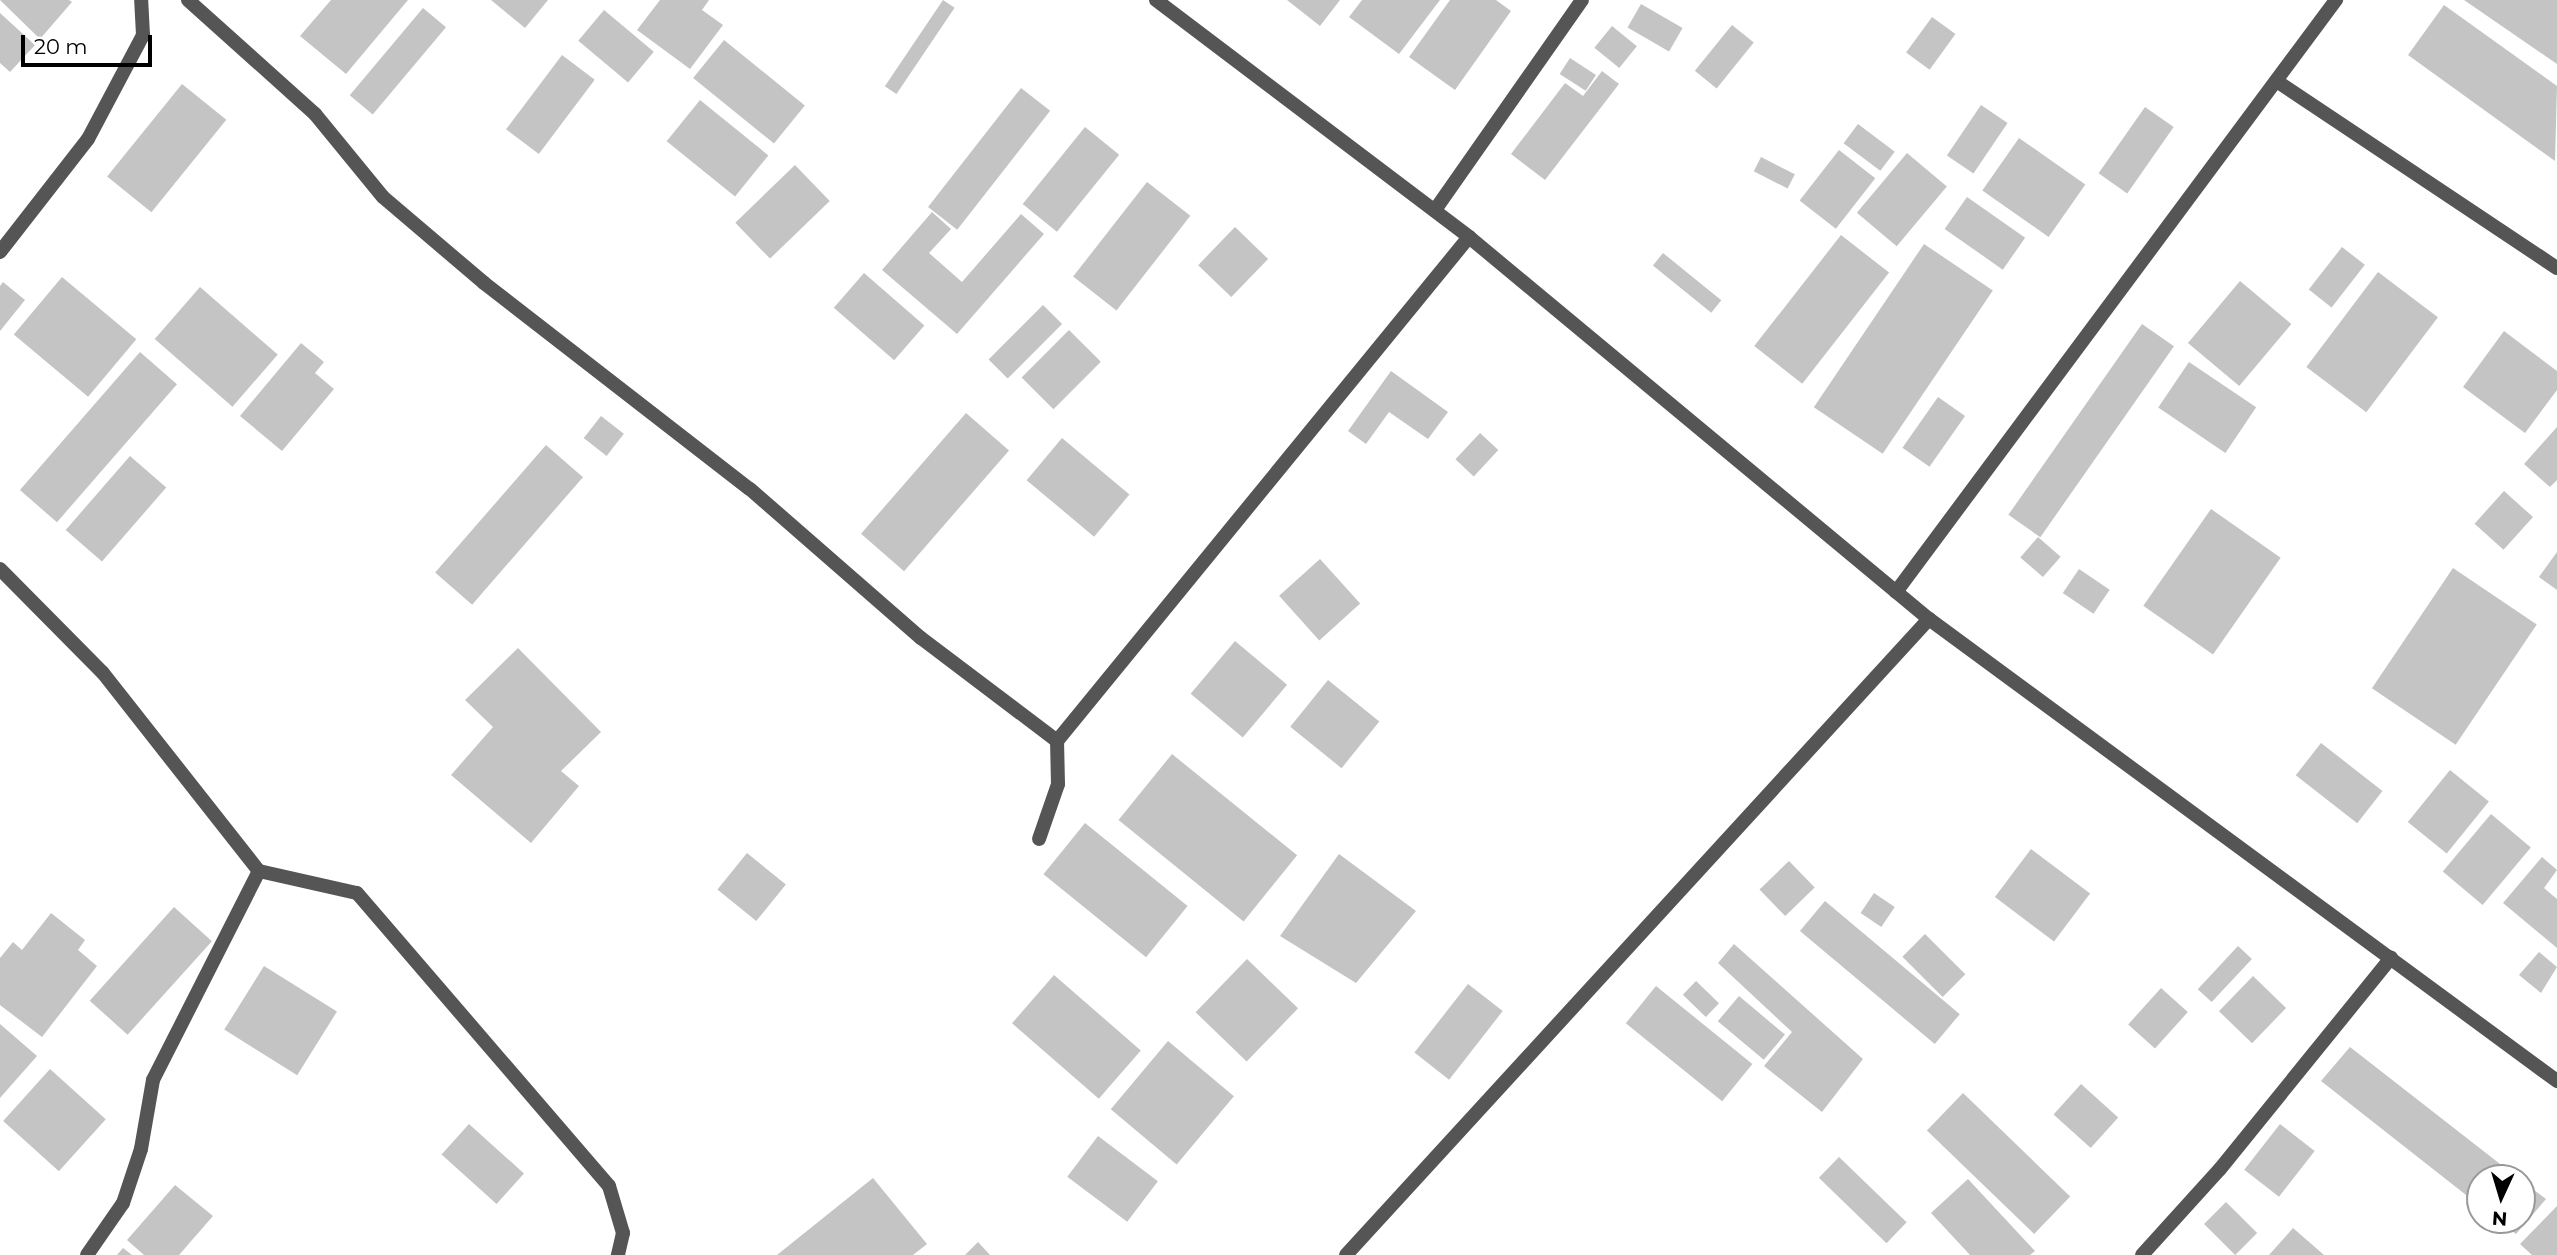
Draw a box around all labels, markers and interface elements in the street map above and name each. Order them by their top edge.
scale bar [24,21,156,65]
text: 20 m [34,34,88,59]
north arrow [2466,1164,2536,1234]
text: N [2491,1206,2508,1230]

